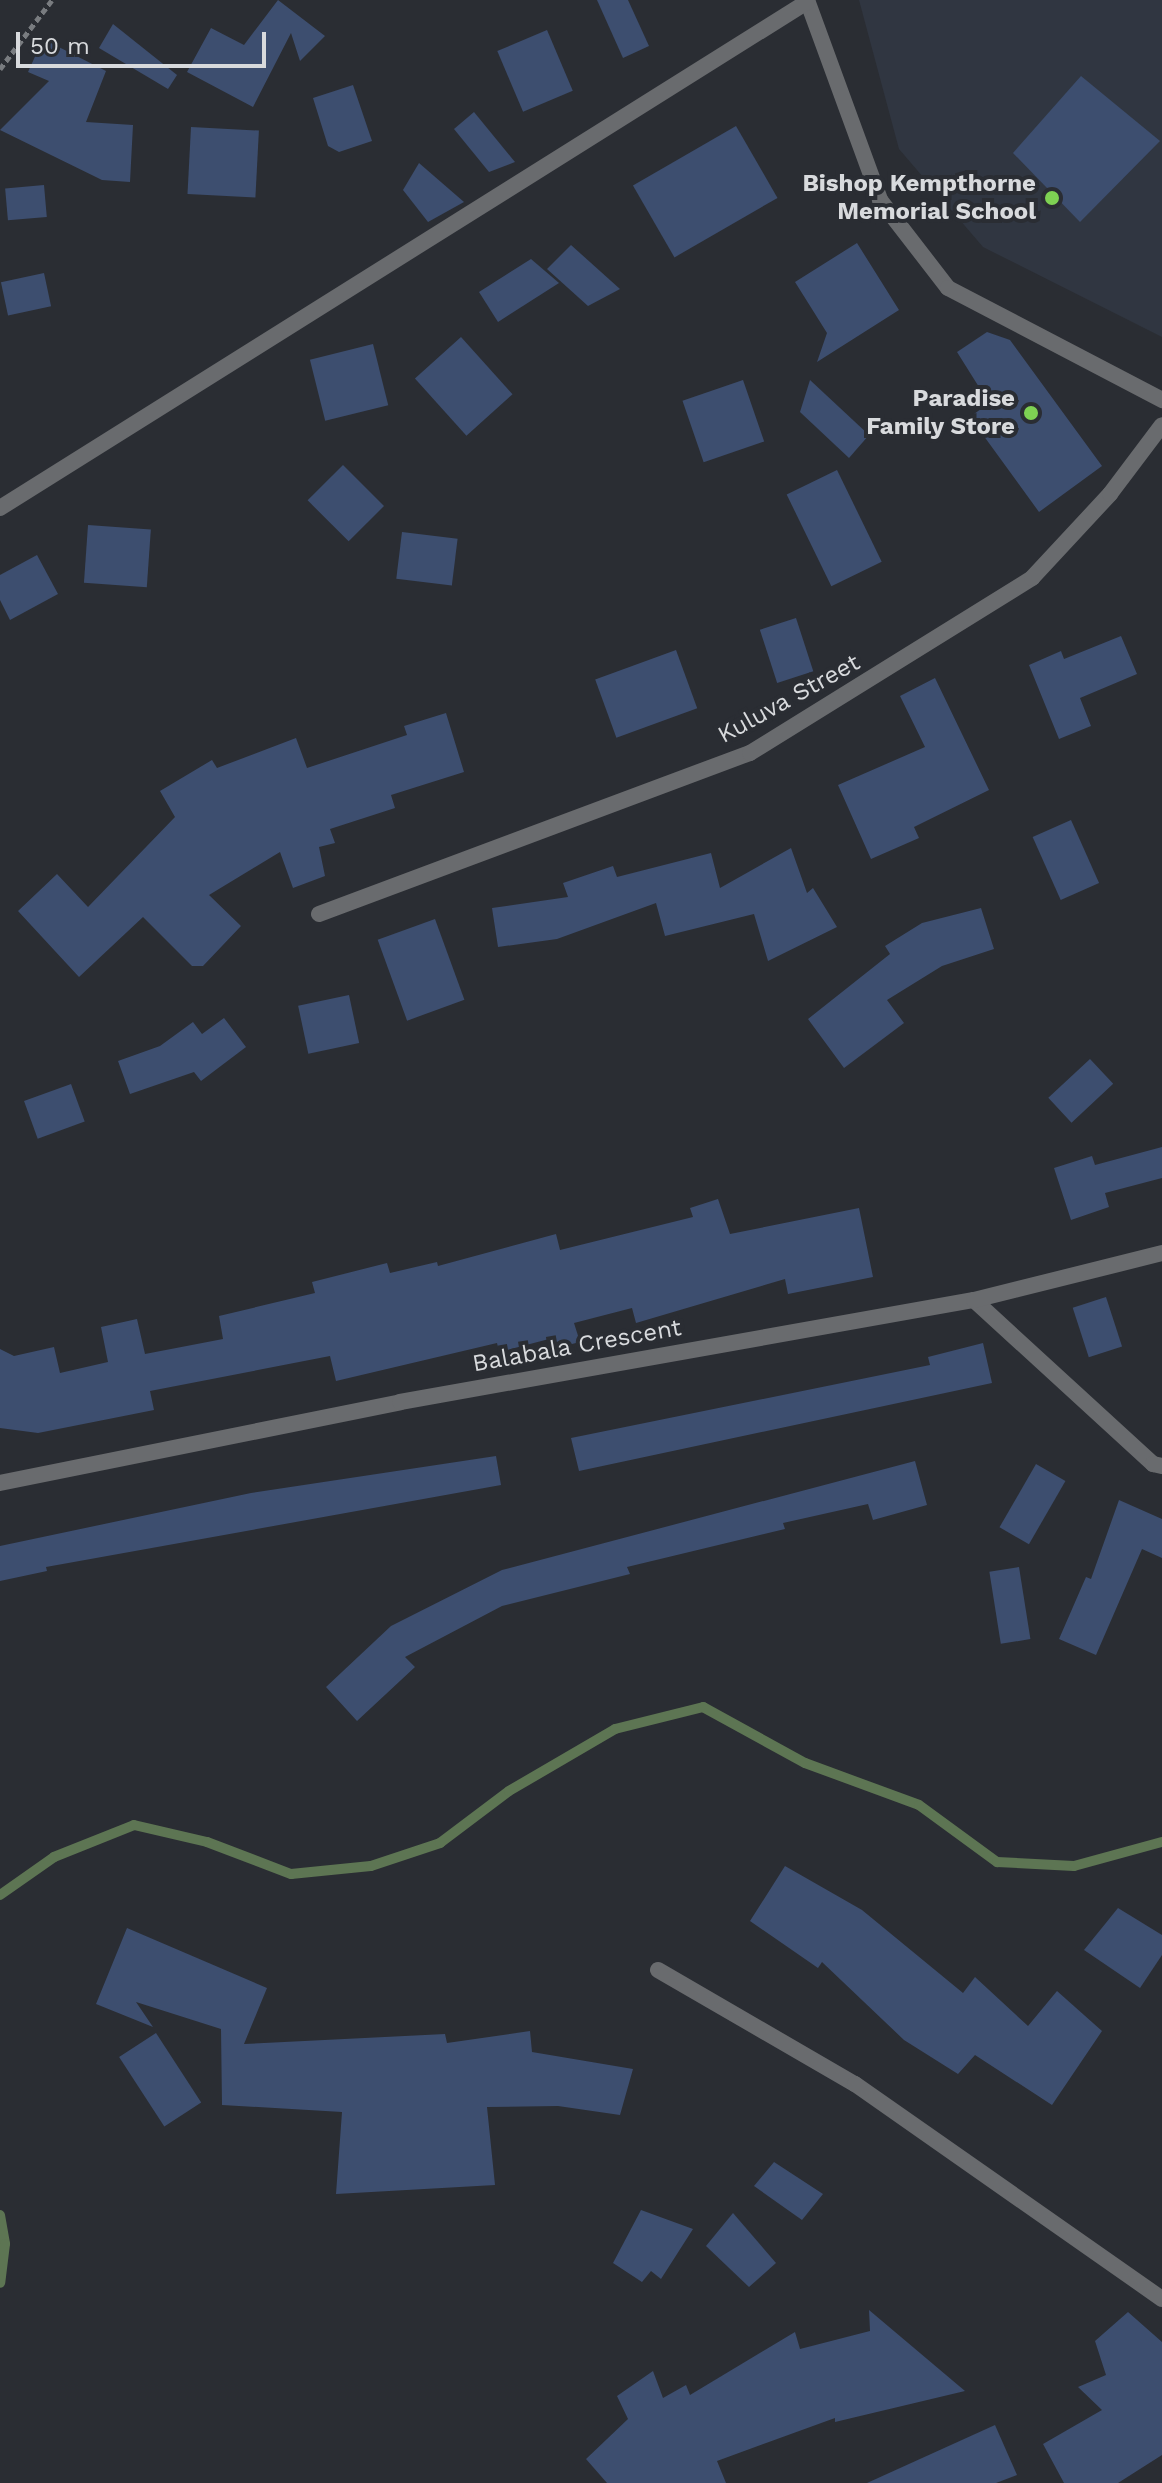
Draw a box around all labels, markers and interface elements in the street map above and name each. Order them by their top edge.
scale bar [20,16,270,66]
text: 50 m [30,32,90,60]
place label: Bishop Kempthorne Memorial School [802,170,1036,226]
marker: Bishop Kempthorne Memorial School [1043,189,1061,207]
place label: Paradise Family Store [866,385,1015,441]
marker: Paradise Family Store [1022,404,1040,422]
street label: Kuluva Street [713,648,865,750]
street label: Balabala Crescent [470,1313,684,1379]

